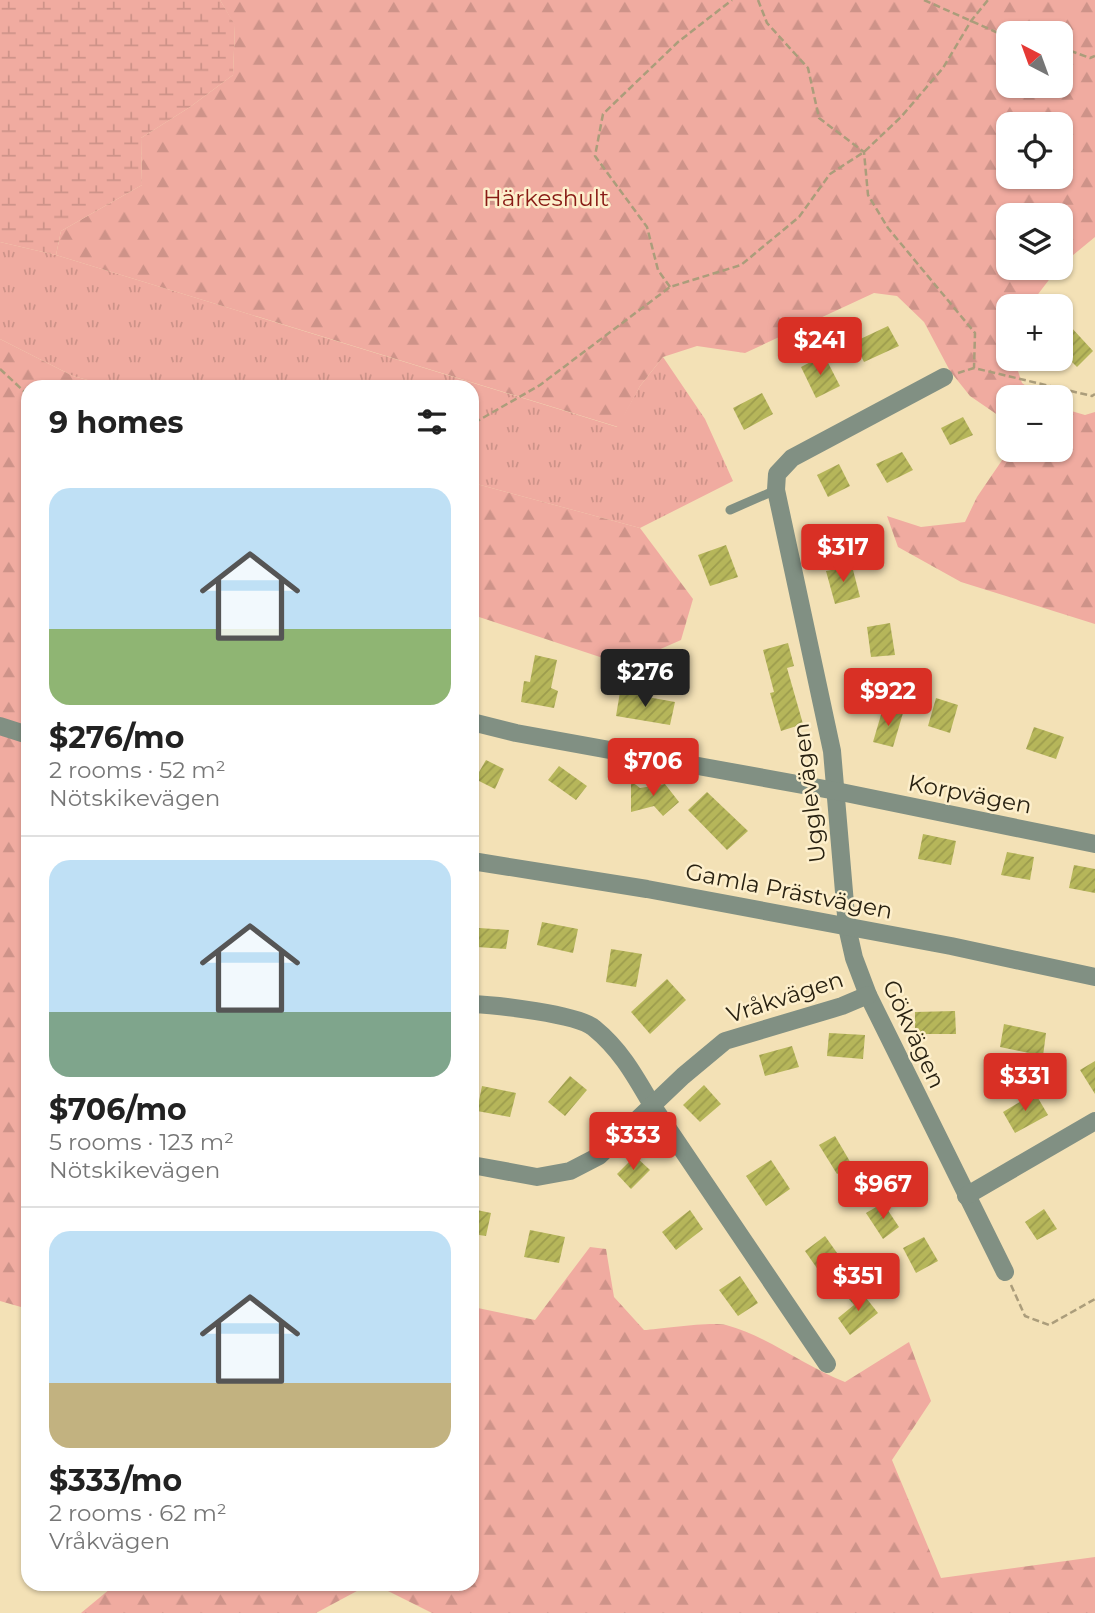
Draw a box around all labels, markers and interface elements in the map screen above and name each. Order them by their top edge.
north arrow [996,21,1073,98]
map controls [996,21,1073,462]
button: locate [996,112,1073,189]
park label: Härkeshult [483,184,609,212]
button: layers [996,203,1073,280]
button: + [996,294,1073,371]
pin: $241 [779,318,861,377]
text: $241 [794,326,846,354]
button: − [996,385,1073,462]
icon: filters [413,403,451,441]
text: 9 homes [49,404,184,441]
pin: $317 [802,524,884,584]
icon: home [187,533,313,659]
text: $317 [817,533,869,561]
pin: $276 [604,650,686,709]
text: $276 [617,658,673,686]
pin: $922 [847,668,929,728]
text: $922 [860,677,916,705]
text: $276/mo [49,719,184,756]
street label: Ugglevägen [787,722,831,864]
pin: $706 [612,738,694,798]
text: $706 [624,747,682,775]
text: 2 rooms · 52 m² [49,756,226,784]
street label: Korpvägen [906,768,1034,820]
text: Nötskikevägen [49,784,220,812]
street label: Gamla Prästvägen [683,857,895,925]
icon: home [187,905,313,1031]
street label: Vråkvägen [723,965,847,1029]
street label: Gökvägen [877,975,951,1093]
pin: $331 [984,1054,1066,1113]
text: $331 [1000,1062,1050,1090]
text: $706/mo [49,1091,187,1128]
pin: $333 [592,1112,674,1172]
text: $333 [605,1121,661,1149]
text: 5 rooms · 123 m² [49,1128,234,1156]
text: Nötskikevägen [49,1156,220,1184]
pin: $967 [842,1162,924,1221]
text: $967 [854,1170,912,1198]
pin: $351 [817,1254,899,1313]
text: $351 [833,1262,883,1290]
icon: home [187,1276,313,1402]
text: $333/mo [49,1462,182,1499]
text: 2 rooms · 62 m² [49,1499,227,1527]
text: Vråkvägen [49,1527,170,1555]

